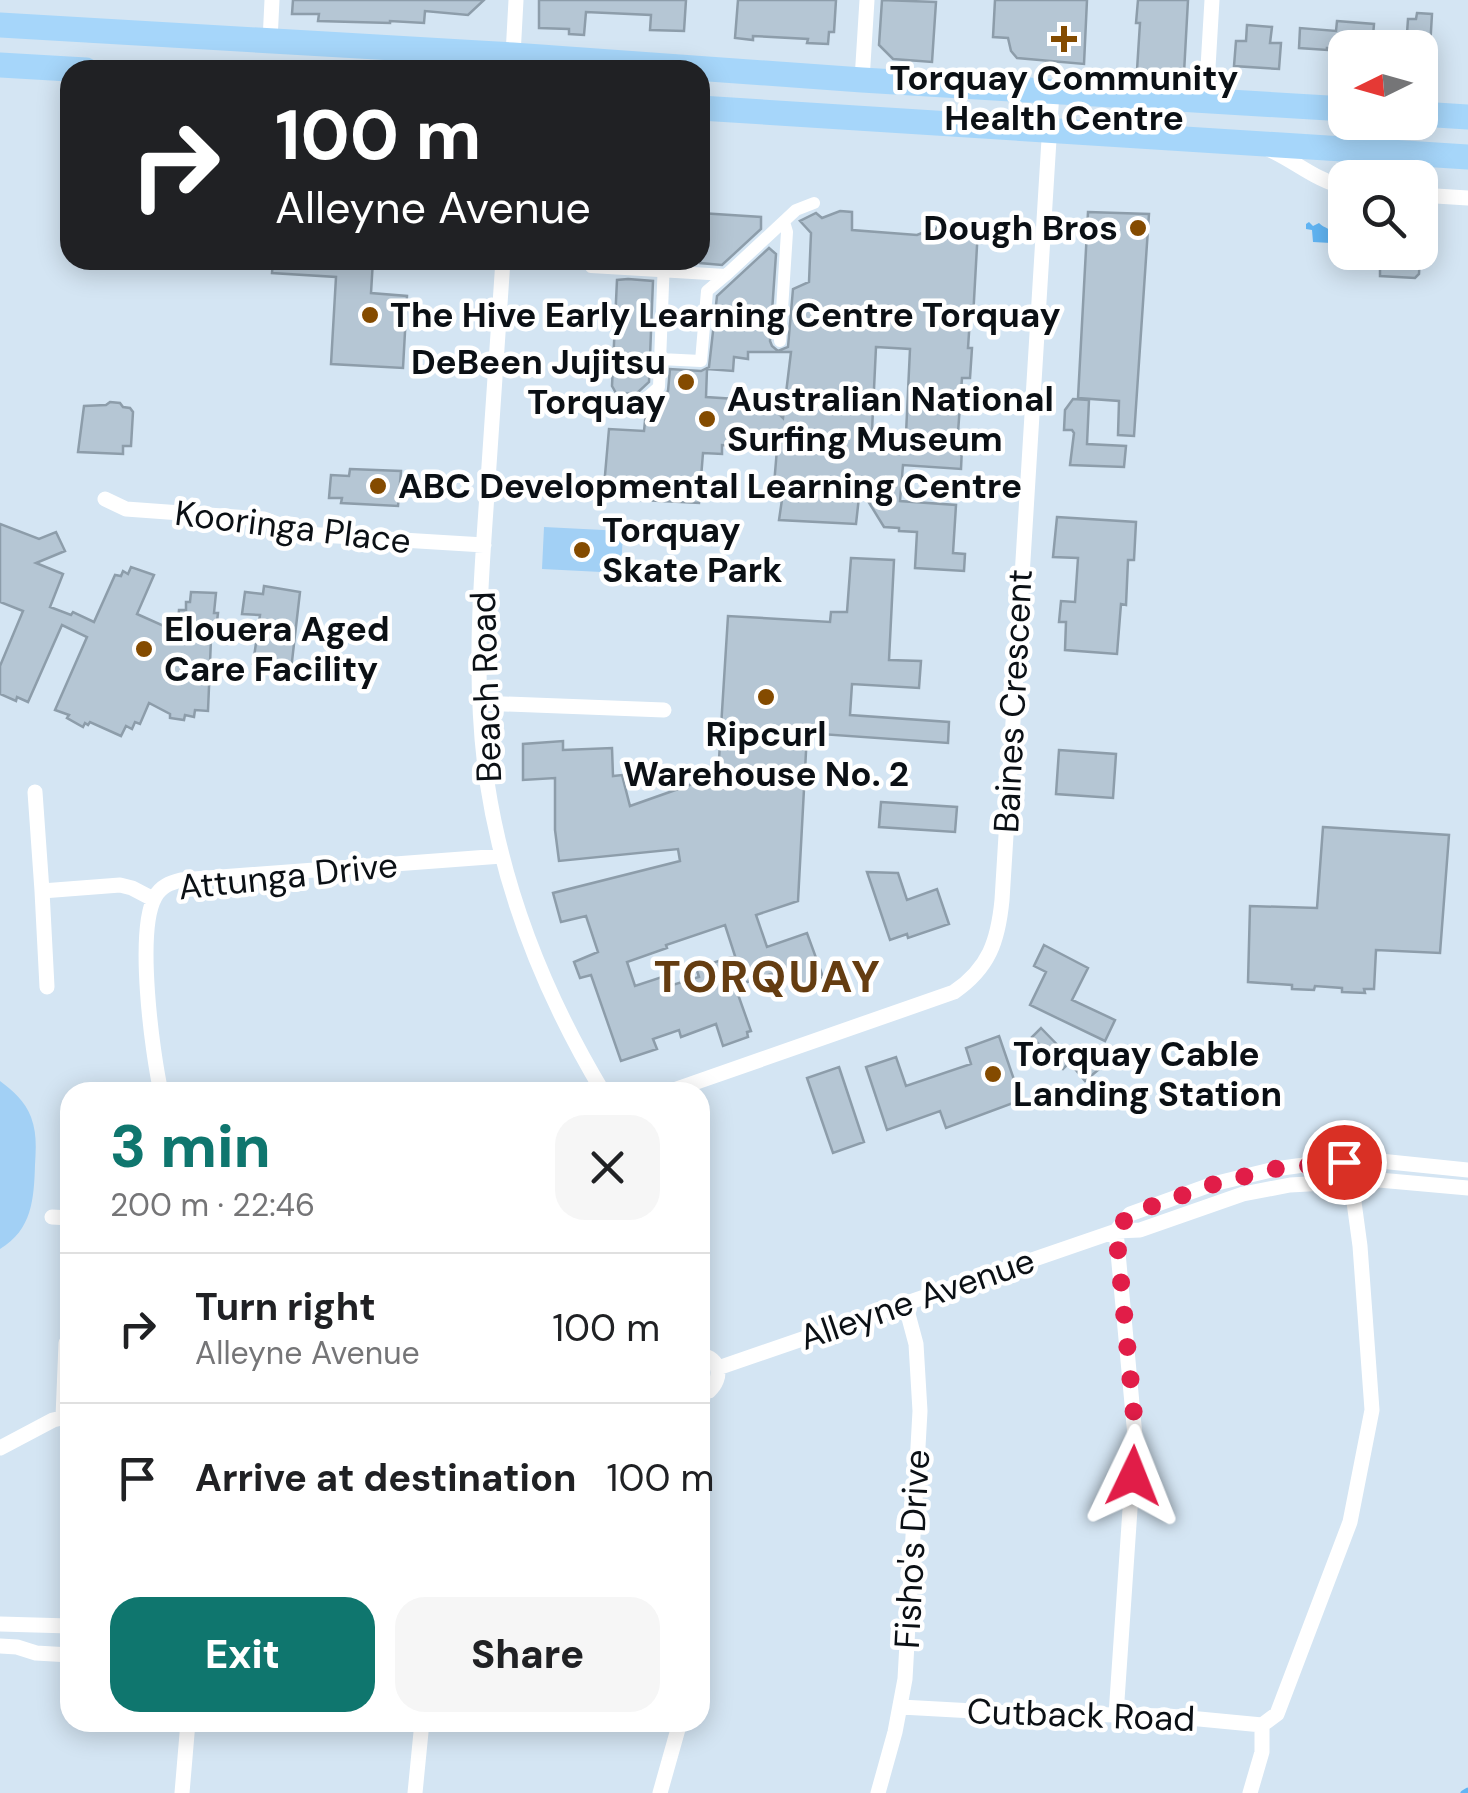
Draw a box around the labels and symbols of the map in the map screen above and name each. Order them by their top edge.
marker: Torquay Community Health Centre [1051,26,1077,52]
north arrow [1328,30,1438,140]
place label: Torquay Community Health Centre [890,55,1238,141]
place label: Dough Bros [923,205,1118,251]
marker: Dough Bros [1127,217,1149,239]
place label: The Hive Early Learning Centre Torquay [390,292,1061,338]
marker: The Hive Early Learning Centre Torquay [359,304,381,326]
place label: DeBeen Jujitsu Torquay [411,339,666,425]
marker: DeBeen Jujitsu Torquay [675,371,697,393]
place label: Australian National Surfing Museum [727,376,1054,462]
marker: Australian National Surfing Museum [696,408,718,430]
place label: ABC Developmental Learning Centre [398,463,1022,509]
marker: ABC Developmental Learning Centre [367,475,389,497]
street label: Kooringa Place [172,490,414,564]
place label: Torquay Skate Park [602,507,782,593]
marker: Torquay Skate Park [571,539,593,561]
street label: Baines Crescent [983,568,1043,834]
street label: Beach Road [460,591,512,783]
place label: Elouera Aged Care Facility [164,606,390,692]
marker: Elouera Aged Care Facility [133,638,155,660]
marker: Ripcurl Warehouse No. 2 [755,686,777,708]
place label: Ripcurl Warehouse No. 2 [623,711,909,797]
street label: Attunga Drive [176,842,400,910]
district label: TORQUAY [654,947,882,1006]
place label: Torquay Cable Landing Station [1013,1031,1282,1117]
marker: Torquay Cable Landing Station [982,1063,1004,1085]
pin [1302,1120,1387,1205]
street label: Alleyne Avenue [793,1237,1041,1361]
position arrow [1081,1424,1185,1528]
street label: Fisho's Drive [884,1448,940,1650]
street label: Cutback Road [966,1688,1196,1742]

